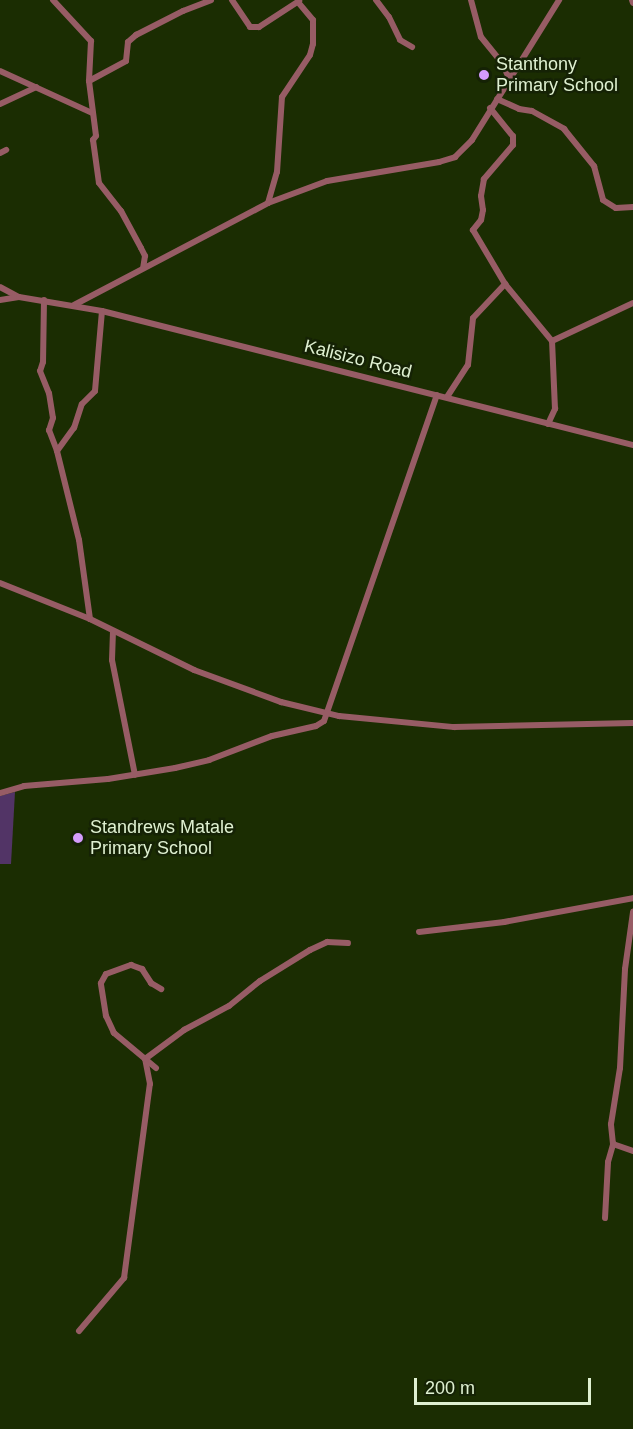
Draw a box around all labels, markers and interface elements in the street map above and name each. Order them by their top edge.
place label: Stanthony Primary School [496,54,618,97]
marker: Stanthony Primary School [477,68,491,82]
street label: Kalisizo Road [302,335,414,383]
place label: Standrews Matale Primary School [90,817,234,860]
marker: Standrews Matale Primary School [71,831,85,845]
scale bar [417,1366,594,1404]
text: 200 m [425,1378,475,1398]

